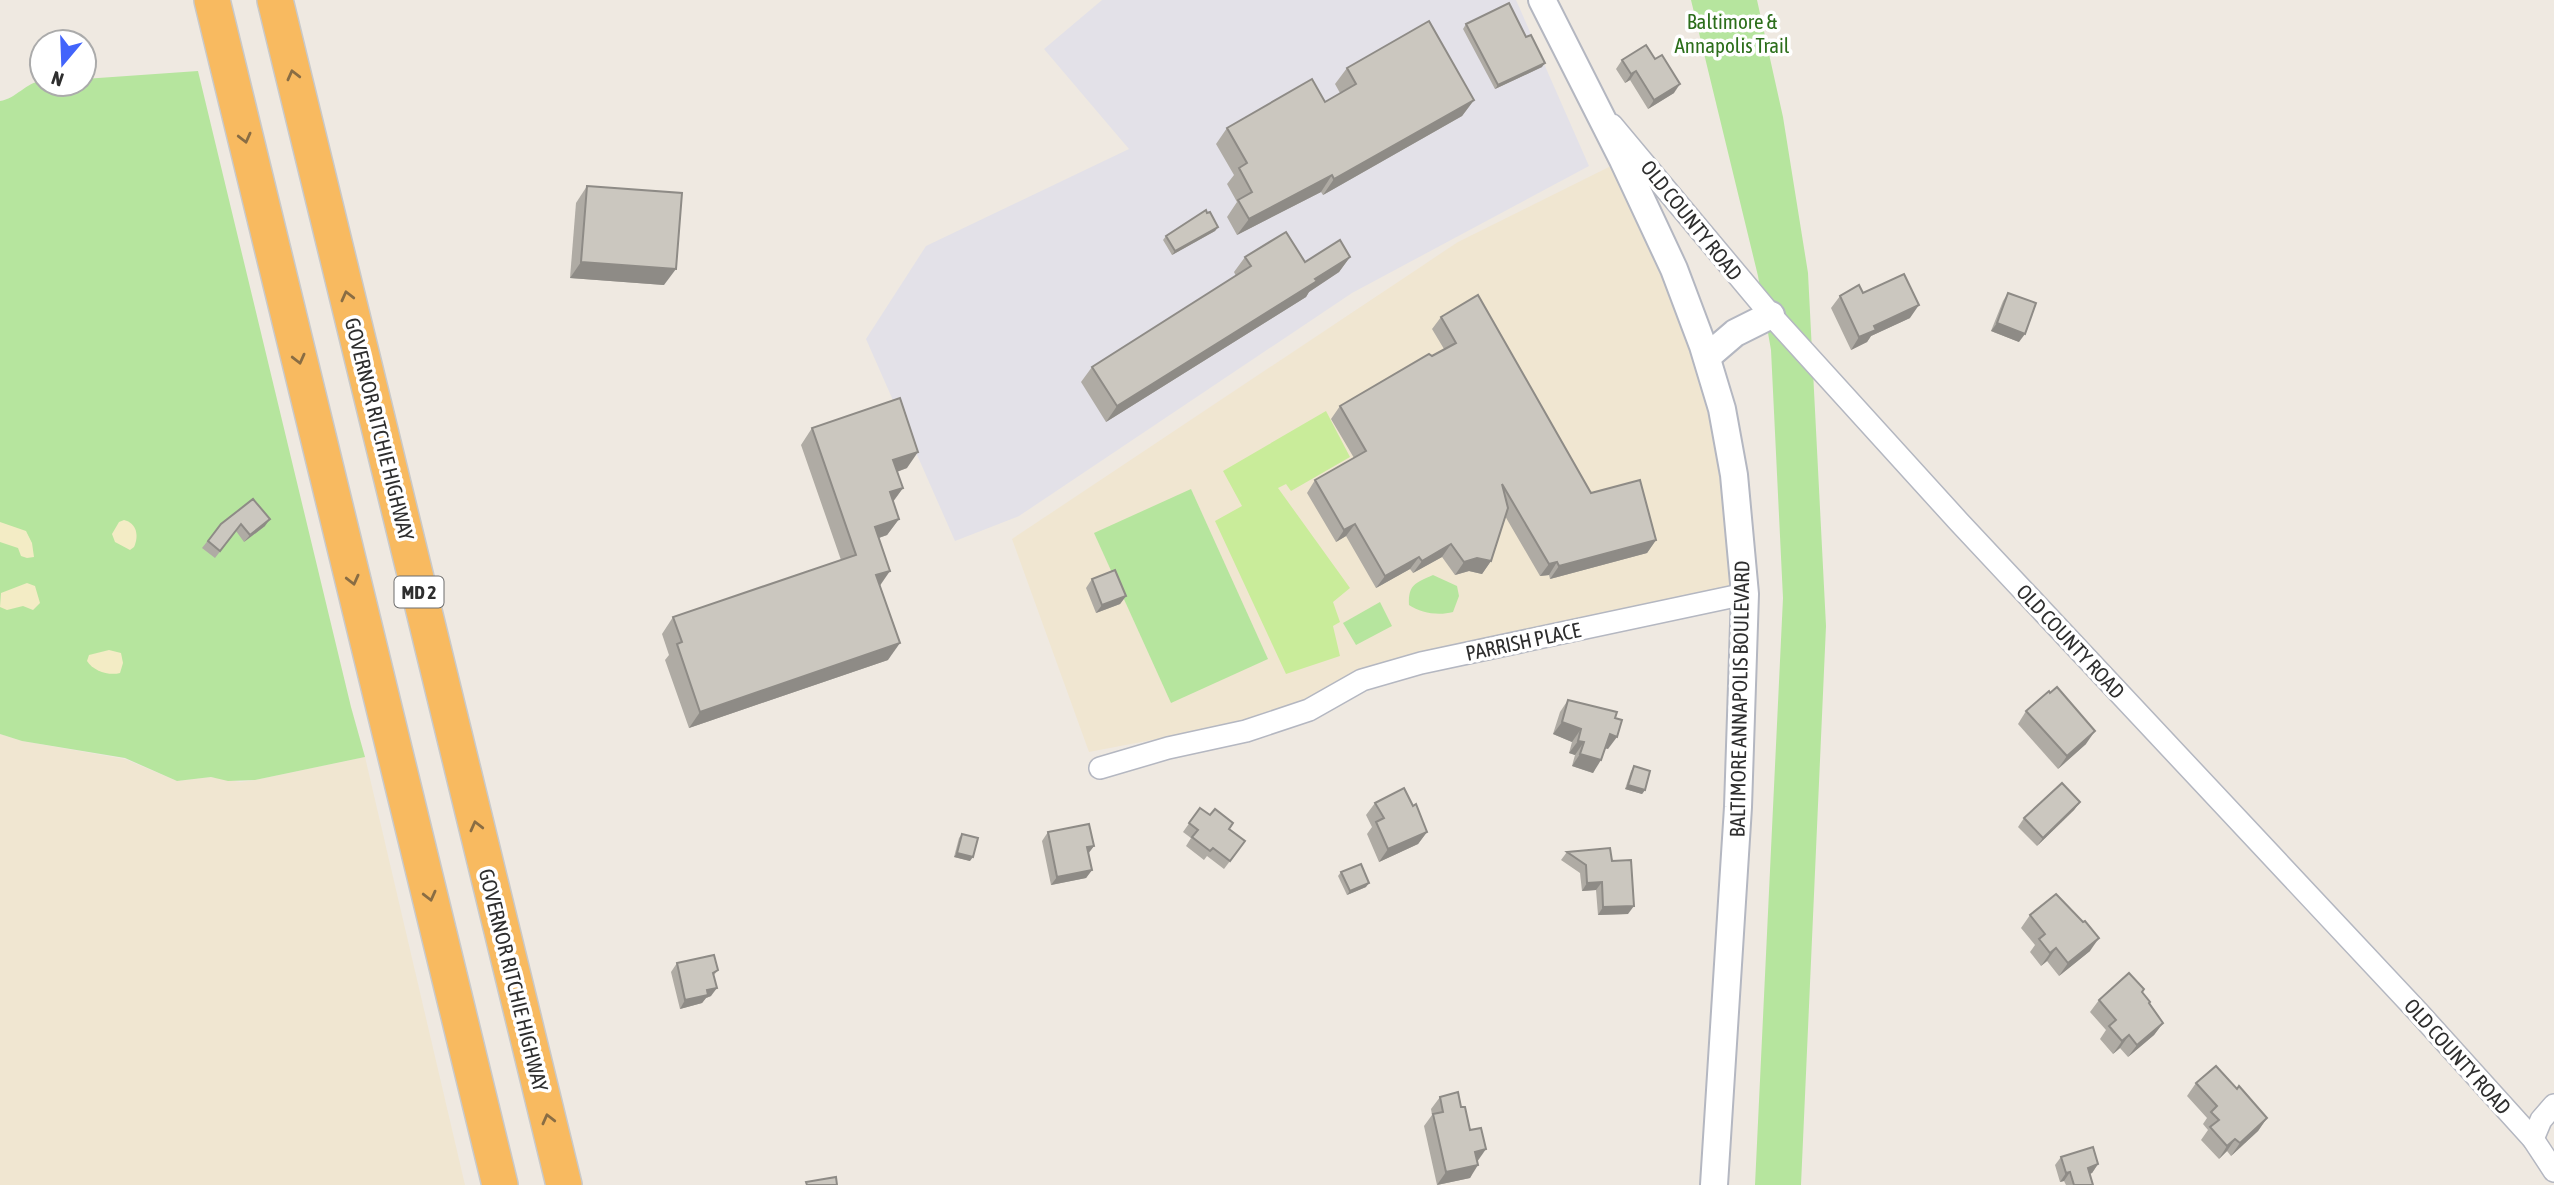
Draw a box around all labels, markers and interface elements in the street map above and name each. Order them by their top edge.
park label: Baltimore & Annapolis Trail [1675,9,1790,57]
north arrow [28,28,98,98]
text: N [49,67,66,91]
one-way arrow [287,69,301,81]
one-way arrow [237,132,251,144]
street label: OLD COUNTY ROAD [1636,155,1748,285]
one-way arrow [341,290,355,302]
street label: GOVERNOR RITCHIE HIGHWAY [341,315,419,543]
one-way arrow [291,353,305,365]
street label: BALTIMORE ANNAPOLIS BOULEVARD [1725,560,1753,838]
one-way arrow [345,574,359,586]
road number: MD 2 [394,576,444,608]
street label: OLD COUNTY ROAD [2012,579,2130,703]
street label: PARRISH PLACE [1463,617,1583,665]
one-way arrow [470,820,484,832]
street label: GOVERNOR RITCHIE HIGHWAY [475,866,553,1094]
one-way arrow [422,890,436,902]
street label: OLD COUNTY ROAD [2400,993,2516,1119]
one-way arrow [541,1113,556,1125]

